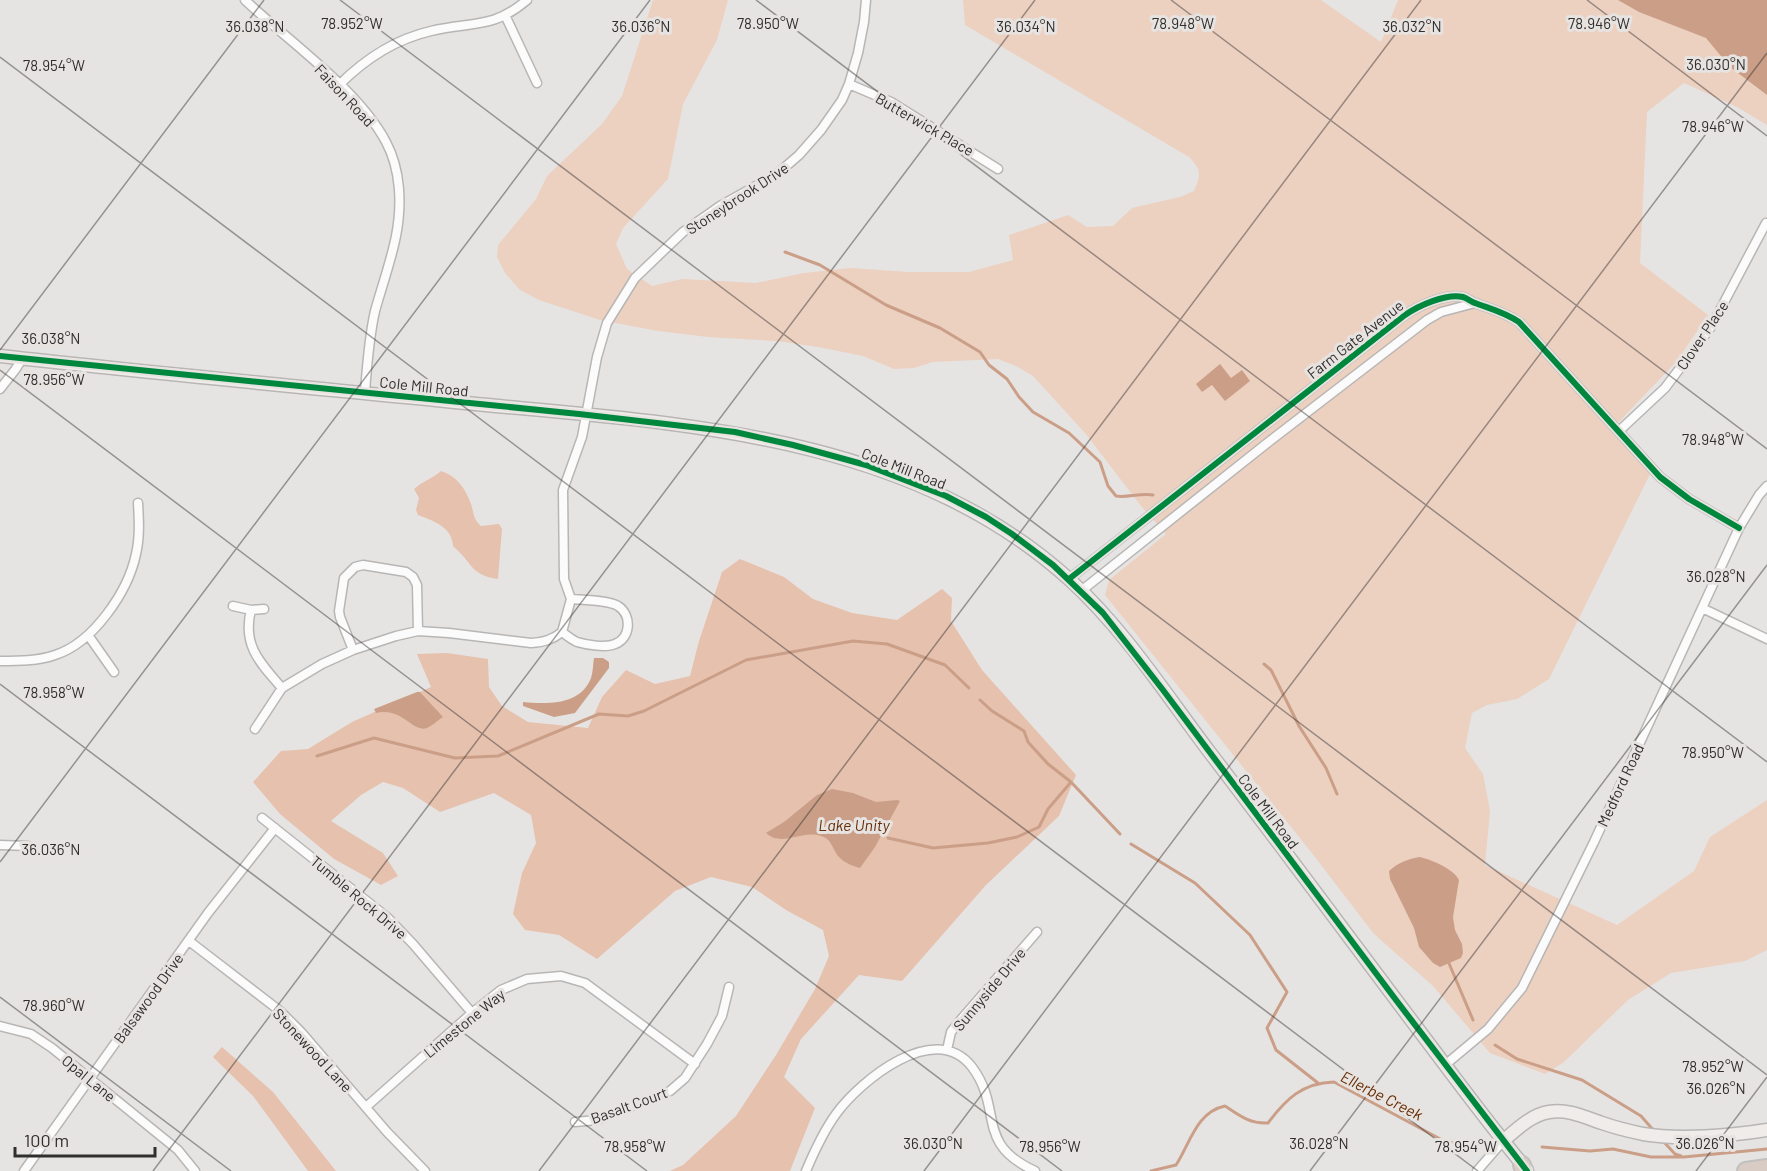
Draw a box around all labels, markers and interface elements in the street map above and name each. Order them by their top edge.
text: 78.952°W [321,14,383,32]
text: 78.950°W [737,14,799,32]
text: 78.948°W [1152,14,1214,32]
text: 78.946°W [1568,14,1630,32]
text: 36.038°N [226,17,284,35]
text: 36.036°N [612,17,670,35]
text: 36.034°N [996,17,1056,35]
text: 36.032°N [1382,17,1442,35]
text: 36.030°N [1686,55,1746,73]
text: 78.954°W [23,56,85,74]
street label: Faison Road [311,60,379,130]
street label: Butterwick Place [873,89,977,159]
text: 78.946°W [1682,117,1744,135]
street label: Stoneybrook Drive [682,158,792,238]
street label: Farm Gate Avenue [1303,296,1407,382]
street label: Clover Place [1672,297,1732,373]
text: 36.038°N [22,329,80,347]
text: 78.956°W [23,370,85,388]
street label: Cole Mill Road [379,372,469,400]
text: 78.948°W [1682,430,1744,448]
street label: Cole Mill Road [859,444,949,492]
text: 36.028°N [1686,567,1746,585]
text: 78.958°W [23,683,85,701]
street label: Medford Road [1593,741,1647,829]
text: 78.950°W [1682,743,1744,761]
street label: Cole Mill Road [1235,770,1303,852]
water label: Lake Unity [818,815,891,834]
text: 36.036°N [22,840,80,858]
street label: Tumble Rock Drive [307,852,411,942]
street label: Sunnyside Drive [949,944,1029,1034]
street label: Balsawood Drive [109,950,187,1046]
street label: Limestone Way [420,985,508,1061]
text: 78.960°W [23,996,85,1014]
street label: Stonewood Lane [270,1004,356,1096]
street label: Opal Lane [59,1051,119,1105]
text: 78.952°W [1682,1057,1744,1075]
water label: Ellerbe Creek [1338,1066,1426,1124]
text: 36.026°N [1686,1079,1746,1097]
street label: Basalt Court [588,1083,670,1127]
scale bar [15,1120,154,1158]
text: 100 m [24,1129,69,1151]
text: 36.030°N [903,1134,963,1152]
text: 36.028°N [1289,1134,1349,1152]
text: 36.026°N [1675,1134,1735,1152]
text: 78.958°W [604,1137,666,1155]
text: 78.956°W [1019,1137,1081,1155]
text: 78.954°W [1435,1137,1497,1155]

